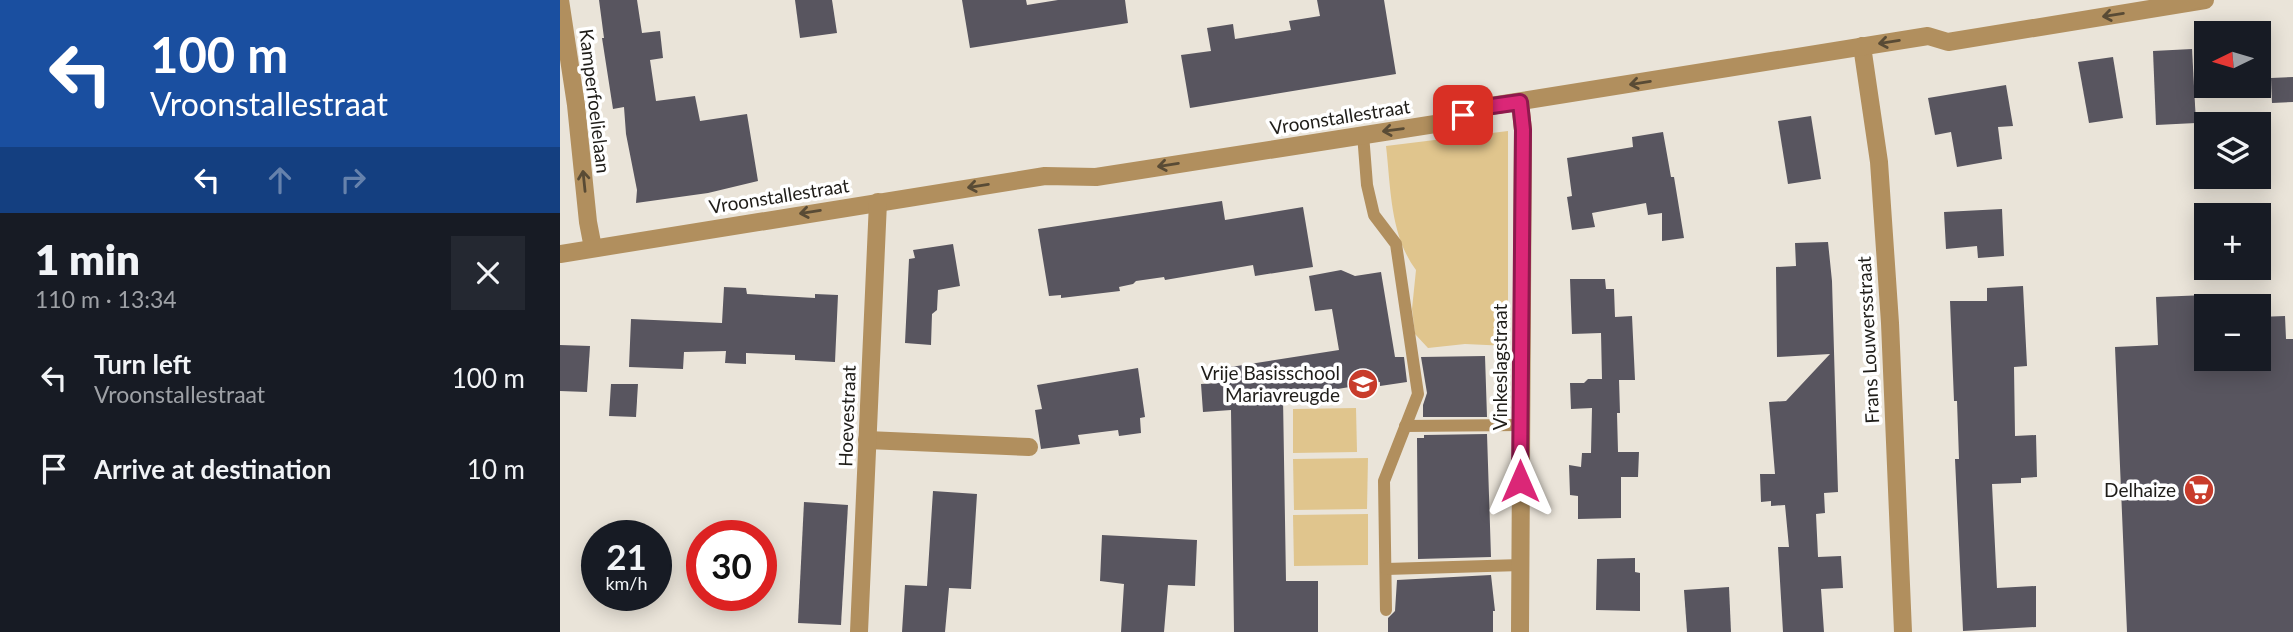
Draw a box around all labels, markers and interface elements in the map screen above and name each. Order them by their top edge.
one-way arrow [2102,9,2125,22]
north arrow [2194,21,2272,98]
map controls [2194,21,2271,371]
text: 100 m [150,25,288,83]
street label: Kamperfoelielaan [575,27,616,175]
icon: left [35,28,126,119]
one-way arrow [1878,36,1901,49]
one-way arrow [1629,77,1652,90]
text: Vroonstallestraat [150,84,388,123]
pin [1433,85,1493,145]
street label: Vroonstallestraat [1268,94,1412,139]
icon: arrive [1444,96,1482,134]
button: layers [2194,112,2271,189]
one-way arrow [1382,123,1405,136]
one-way arrow [1157,159,1180,172]
icon: left [188,161,226,199]
icon: ahead [261,161,299,199]
icon: right [334,161,372,199]
one-way arrow [577,170,590,192]
street label: Vroonstallestraat [707,173,851,218]
one-way arrow [967,180,990,193]
button: + [2194,203,2271,280]
one-way arrow [800,206,822,219]
text: 1 min [35,234,140,284]
button: close [451,236,525,310]
street label: Frans Louwersstraat [1852,256,1883,424]
text: 110 m · 13:34 [35,285,177,313]
button: − [2194,294,2271,371]
street label: Vinkeslagstraat [1488,304,1511,430]
text: Turn left [94,348,191,380]
icon: left [35,359,73,397]
place label: Vrije Basisschool Mariavreugde [1201,361,1340,406]
text: 100 m [452,362,525,394]
street label: Hoevestraat [833,365,860,467]
school or university icon: Vrije Basisschool Mariavreugde [1346,367,1380,401]
text: Vroonstallestraat [94,380,265,408]
position arrow [1483,444,1557,518]
icon: arrive [35,450,73,488]
text: Arrive at destination [94,453,331,485]
text: 10 m [467,453,525,485]
supermarket icon: Delhaize [2182,473,2216,507]
place label: Delhaize [2104,478,2176,501]
speed limit sign: 30 [686,520,777,611]
text: 21 [606,535,647,577]
text: km/h [605,572,648,594]

